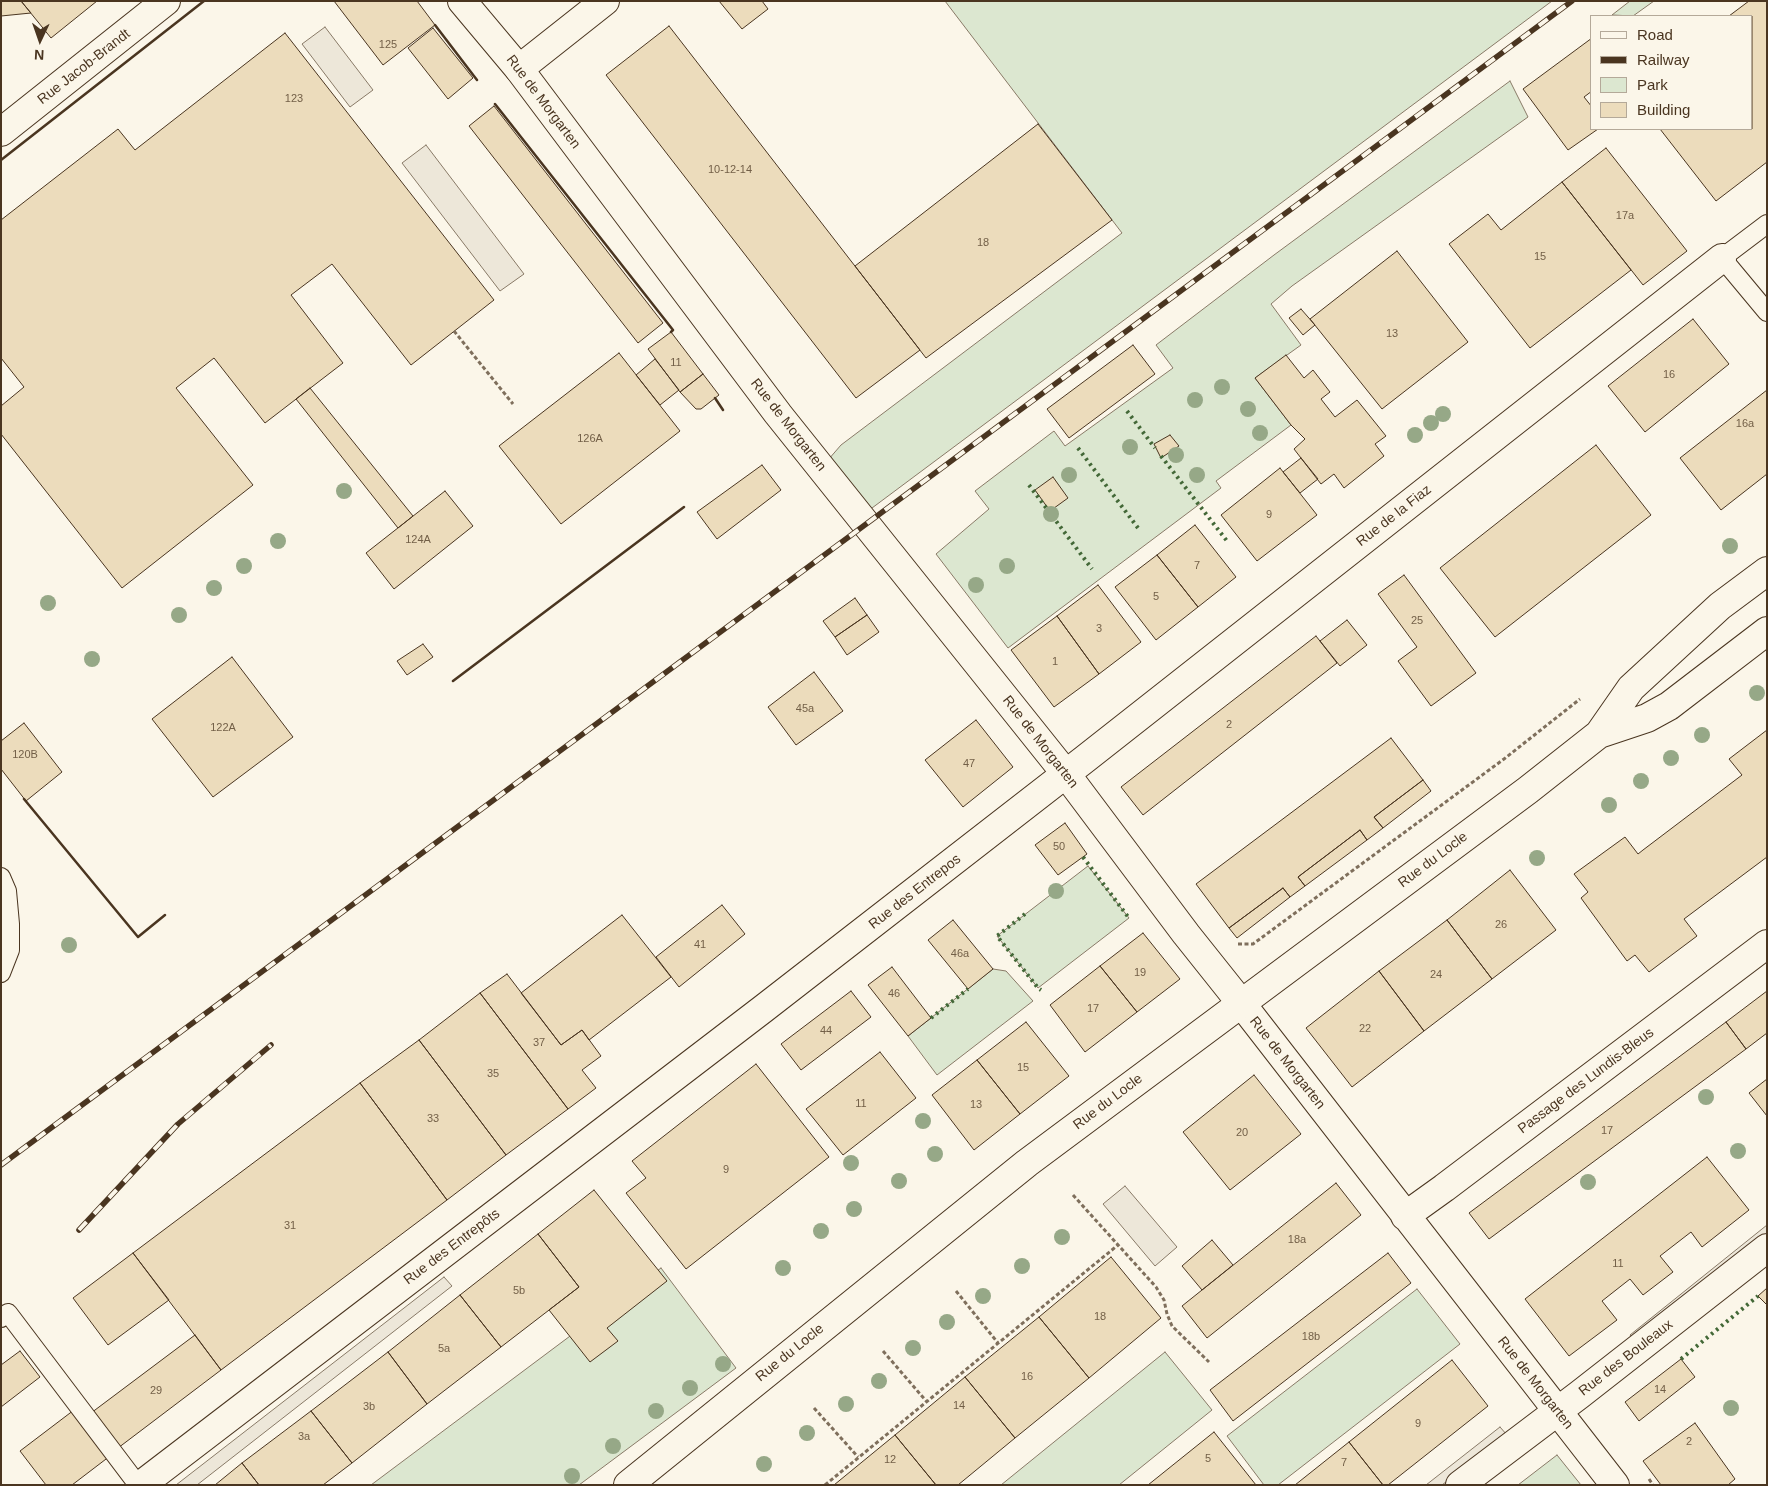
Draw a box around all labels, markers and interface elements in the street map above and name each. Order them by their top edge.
north arrow [15,15,65,65]
legend [1590,15,1753,130]
street label: Rue Jacob-Brandt [34,26,134,108]
text: Road [1637,26,1673,43]
house number: 125 [379,38,397,52]
text: N [34,47,45,63]
text: Railway [1637,51,1690,68]
street label: Rue de Morgarten [502,52,584,152]
text: Park [1637,76,1668,93]
house number: 123 [285,92,303,106]
text: Building [1637,101,1690,118]
house number: 10-12-14 [708,163,752,177]
house number: 17a [1616,209,1634,223]
house number: 18 [977,236,989,250]
house number: 15 [1534,250,1546,264]
house number: 13 [1386,327,1398,341]
house number: 11 [670,356,682,370]
house number: 16 [1663,368,1675,382]
street label: Rue de Morgarten [747,375,829,475]
house number: 16a [1736,417,1754,431]
house number: 126A [577,432,603,446]
street label: Rue de la Fiaz [1353,482,1435,550]
house number: 9 [1266,508,1272,522]
house number: 124A [405,533,431,547]
house number: 7 [1194,559,1200,573]
house number: 5 [1153,590,1159,604]
house number: 25 [1411,614,1423,628]
house number: 3 [1096,622,1102,636]
house number: 1 [1052,655,1058,669]
street label: Rue de Morgarten [999,692,1081,792]
house number: 45a [796,702,814,716]
house number: 2 [1226,718,1232,732]
house number: 122A [210,721,236,735]
house number: 120B [12,748,38,762]
house number: 47 [963,757,975,771]
street label: Rue du Locle [1395,828,1471,892]
house number: 50 [1053,840,1065,854]
street label: Rue des Entrepos [866,851,964,933]
house number: 26 [1495,918,1507,932]
house number: 41 [694,938,706,952]
house number: 46a [951,947,969,961]
house number: 19 [1134,966,1146,980]
house number: 24 [1430,968,1442,982]
house number: 46 [888,987,900,1001]
house number: 17 [1087,1002,1099,1016]
street label: Rue de Morgarten [1246,1013,1328,1113]
house number: 22 [1359,1022,1371,1036]
house number: 44 [820,1024,832,1038]
street label: Passage des Lundis-Bleus [1515,1024,1657,1138]
house number: 37 [533,1036,545,1050]
house number: 15 [1017,1061,1029,1075]
house number: 35 [487,1067,499,1081]
street label: Rue du Locle [1070,1070,1146,1134]
house number: 11 [855,1097,867,1111]
house number: 13 [970,1098,982,1112]
house number: 33 [427,1112,439,1126]
house number: 17 [1601,1124,1613,1138]
house number: 20 [1236,1126,1248,1140]
house number: 9 [723,1163,729,1177]
street label: Rue des Entrepôts [401,1205,503,1289]
house number: 31 [284,1219,296,1233]
house number: 18a [1288,1233,1306,1247]
house number: 11 [1612,1257,1624,1271]
house number: 5b [513,1284,525,1298]
house number: 18 [1094,1310,1106,1324]
street label: Rue des Bouleaux [1576,1316,1676,1400]
street label: Rue du Locle [753,1321,827,1385]
house number: 18b [1302,1330,1320,1344]
street label: Rue de Morgarten [1494,1333,1576,1433]
house number: 5a [438,1342,450,1356]
house number: 16 [1021,1370,1033,1384]
house number: 14 [1654,1383,1666,1397]
house number: 29 [150,1384,162,1398]
house number: 14 [953,1399,965,1413]
house number: 3b [363,1400,375,1414]
house number: 9 [1415,1417,1421,1431]
house number: 3a [298,1430,310,1444]
house number: 2 [1686,1435,1692,1449]
house number: 5 [1205,1452,1211,1466]
house number: 12 [884,1453,896,1467]
house number: 7 [1341,1456,1347,1470]

